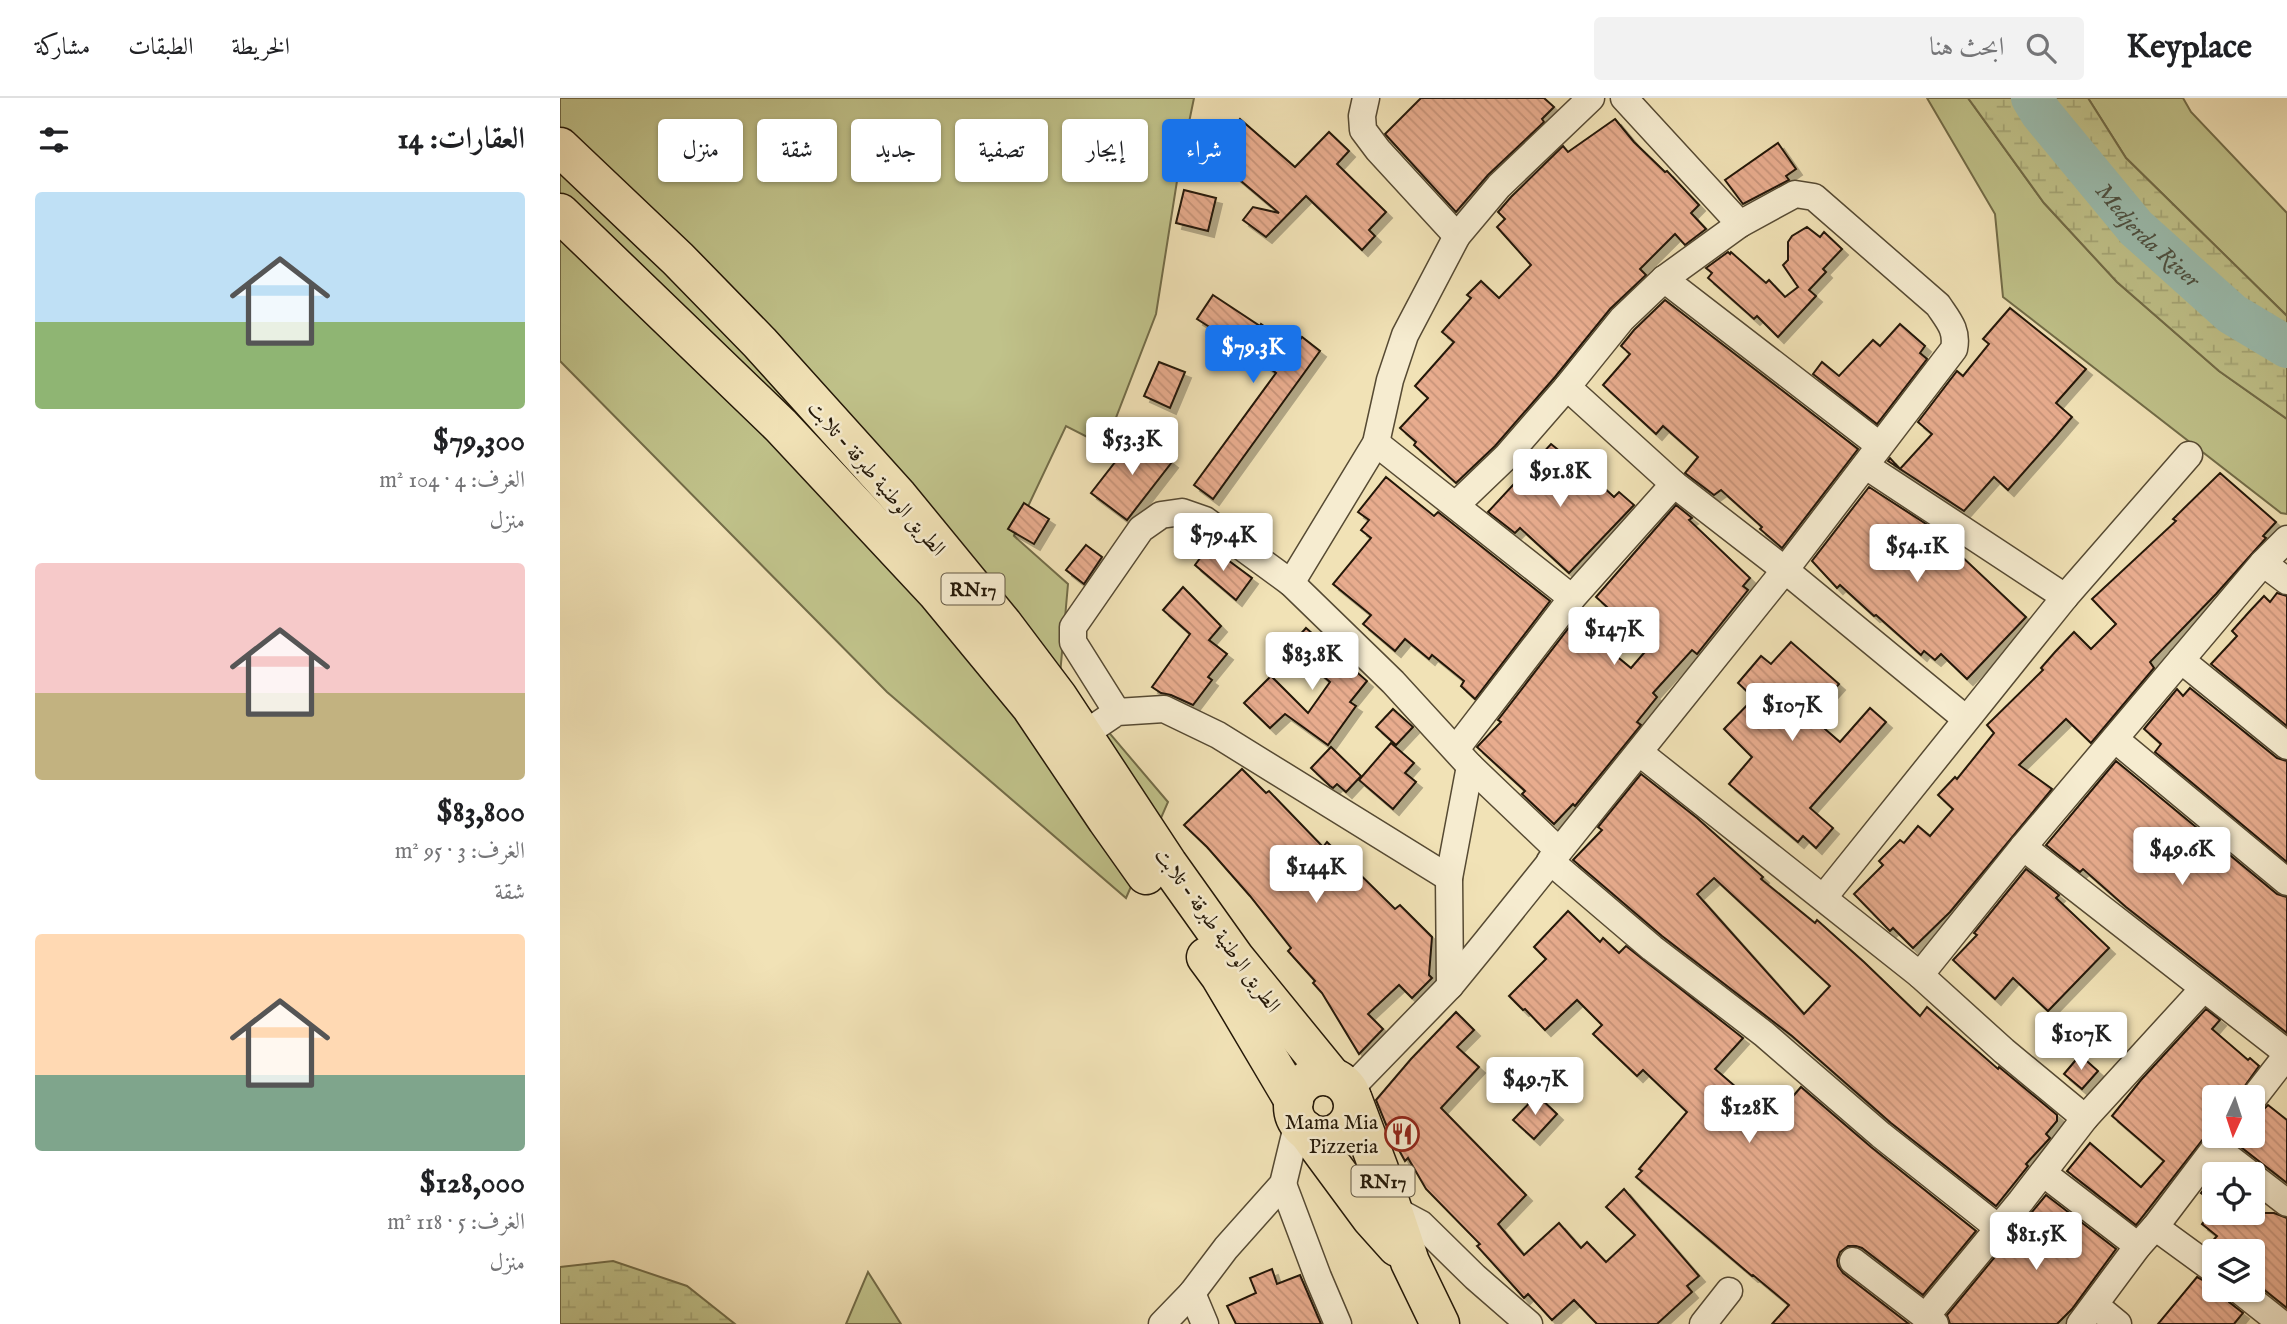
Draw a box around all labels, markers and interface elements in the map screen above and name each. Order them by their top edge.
search box [1594,17,2084,80]
text: Keyplace [2126,27,2252,69]
icon: search [2022,29,2060,67]
text: ابحث هنا [1929,31,2004,64]
text: مشاركة [35,32,90,63]
text: الطبقات [128,32,194,63]
text: الخريطة [232,32,290,63]
chip: منزل [658,119,743,182]
chip: شقة [757,119,837,182]
chip: جديد [851,119,941,182]
chip: تصفية [955,119,1048,182]
chip: إيجار [1062,119,1148,182]
chip: شراء [1162,119,1246,182]
icon: filters [35,121,73,159]
text: العقارات: 14 [397,121,525,159]
water label: Medjerda River [2089,177,2206,295]
icon: home [217,238,343,364]
pin: $79.3K [1196,326,1310,385]
text: $79.3K [1221,333,1285,362]
street label: الطريق الوطنية طبرقة - تلابت [801,396,951,562]
pin: $53.3K [1075,418,1189,477]
text: $79,300 [433,423,525,461]
text: $53.3K [1102,425,1162,454]
pin: $91.8K [1503,450,1617,509]
text: $91.8K [1529,457,1591,486]
text: الغرف: 4 · 104 m² [379,466,525,495]
text: منزل [490,507,525,536]
pin: $79.4K [1166,514,1280,573]
text: $79.4K [1190,521,1256,550]
pin: $54.1K [1860,524,1974,584]
text: $54.1K [1886,532,1948,561]
road number: RN17 [942,574,1004,604]
pin: $147K [1565,608,1663,667]
icon: home [217,609,343,735]
text: $147K [1584,615,1644,644]
pin: $83.8K [1255,632,1369,692]
text: $83.8K [1282,640,1342,669]
pin: $107K [1743,684,1841,743]
text: $107K [1762,691,1822,720]
text: $83,800 [436,794,525,832]
pin: $49.6K [2125,828,2239,887]
text: $49.6K [2149,835,2215,864]
text: الغرف: 3 · 95 m² [395,837,525,866]
street label: الطريق الوطنية طبرقة - تلابت [1148,843,1286,1019]
pin: $144K [1267,846,1365,905]
text: $144K [1286,853,1346,882]
text: شقة [495,878,525,907]
icon: home [217,980,343,1106]
pin: $107K [2032,1012,2130,1072]
text: $107K [2051,1020,2111,1049]
pin: $49.7K [1478,1058,1592,1117]
text: $49.7K [1502,1065,1568,1094]
north arrow [2202,1085,2264,1148]
map controls [2202,1085,2265,1302]
pin: $128K [1700,1086,1798,1145]
text: $128K [1720,1093,1778,1122]
place label: Mama Mia Pizzeria [1285,1110,1379,1161]
restaurant icon: Mama Mia Pizzeria [1383,1115,1421,1153]
button: locate [2202,1162,2265,1225]
text: $128,000 [419,1165,525,1203]
road number: RN17 [1352,1166,1414,1196]
text: الغرف: 5 · 118 m² [387,1208,525,1237]
pin: $81.5K [1979,1212,2093,1272]
text: $81.5K [2006,1220,2066,1249]
button: layers [2202,1239,2265,1302]
text: منزل [490,1249,525,1278]

